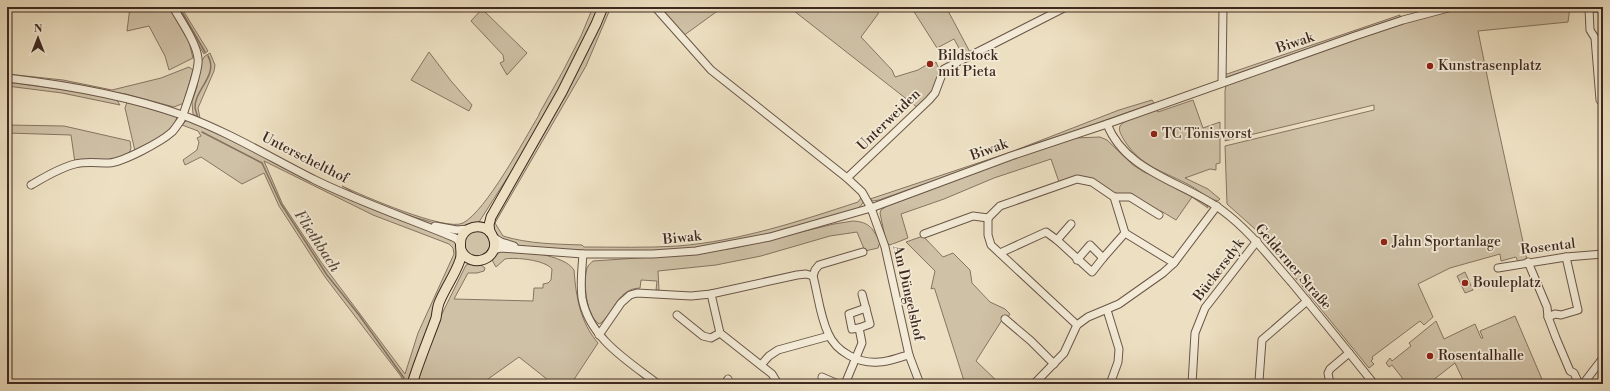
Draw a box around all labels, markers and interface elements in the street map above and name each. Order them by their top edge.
north arrow [18,18,58,58]
text: N [34,22,43,36]
street label: Biwak [1273,28,1317,58]
place label: Bildstock mit Pieta [937,47,999,81]
place label: Kunstrasenplatz [1438,57,1542,75]
marker: Bildstock mit Pieta [925,59,935,69]
marker: Kunstrasenplatz [1425,61,1435,71]
street label: Unterweiden [853,85,925,155]
place label: TC Tönisvorst [1162,125,1252,143]
street label: Unterschelthof [259,128,352,188]
marker: TC Tönisvorst [1149,129,1159,139]
street label: Biwak [967,135,1011,165]
water label: Fliethbach [290,206,345,276]
street label: Gelderner Straße [1251,220,1335,314]
street label: Biwak [661,227,703,249]
place label: Jahn Sportanlage [1391,233,1501,251]
street label: Bückersdyk [1189,235,1249,306]
street label: Rosental [1519,235,1577,259]
marker: Jahn Sportanlage [1379,237,1389,247]
street label: Am Düngelshof [888,243,928,343]
place label: Bouleplatz [1472,274,1541,292]
marker: Bouleplatz [1460,278,1470,288]
place label: Rosentalhalle [1438,347,1524,365]
marker: Rosentalhalle [1425,351,1435,361]

